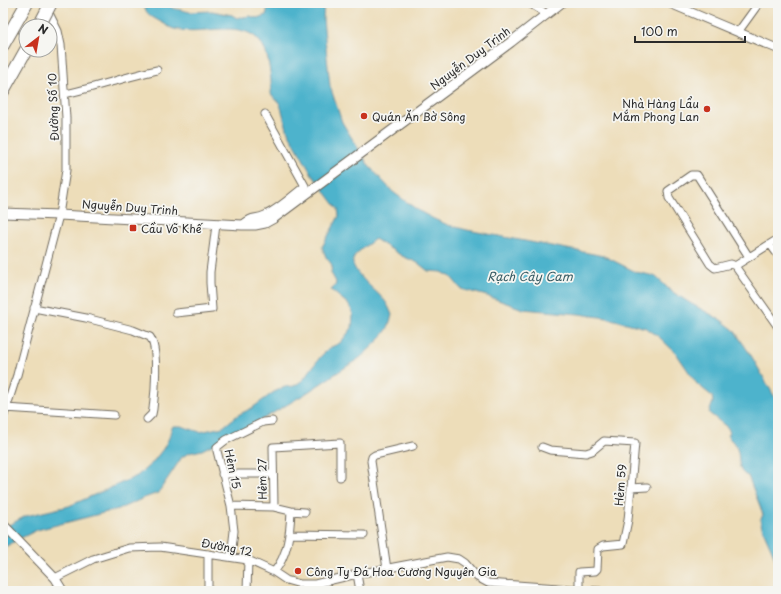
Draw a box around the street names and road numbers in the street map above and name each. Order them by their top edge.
street label: Nguyễn Duy Trinh [427,22,513,94]
street label: Đường Số 10 [43,73,63,141]
street label: Nguyễn Duy Trinh [82,195,178,219]
street label: Hẻm 15 [221,448,245,490]
street label: Hẻm 27 [253,458,271,500]
street label: Hẻm 59 [610,463,630,507]
street label: Đường 12 [200,534,254,560]

